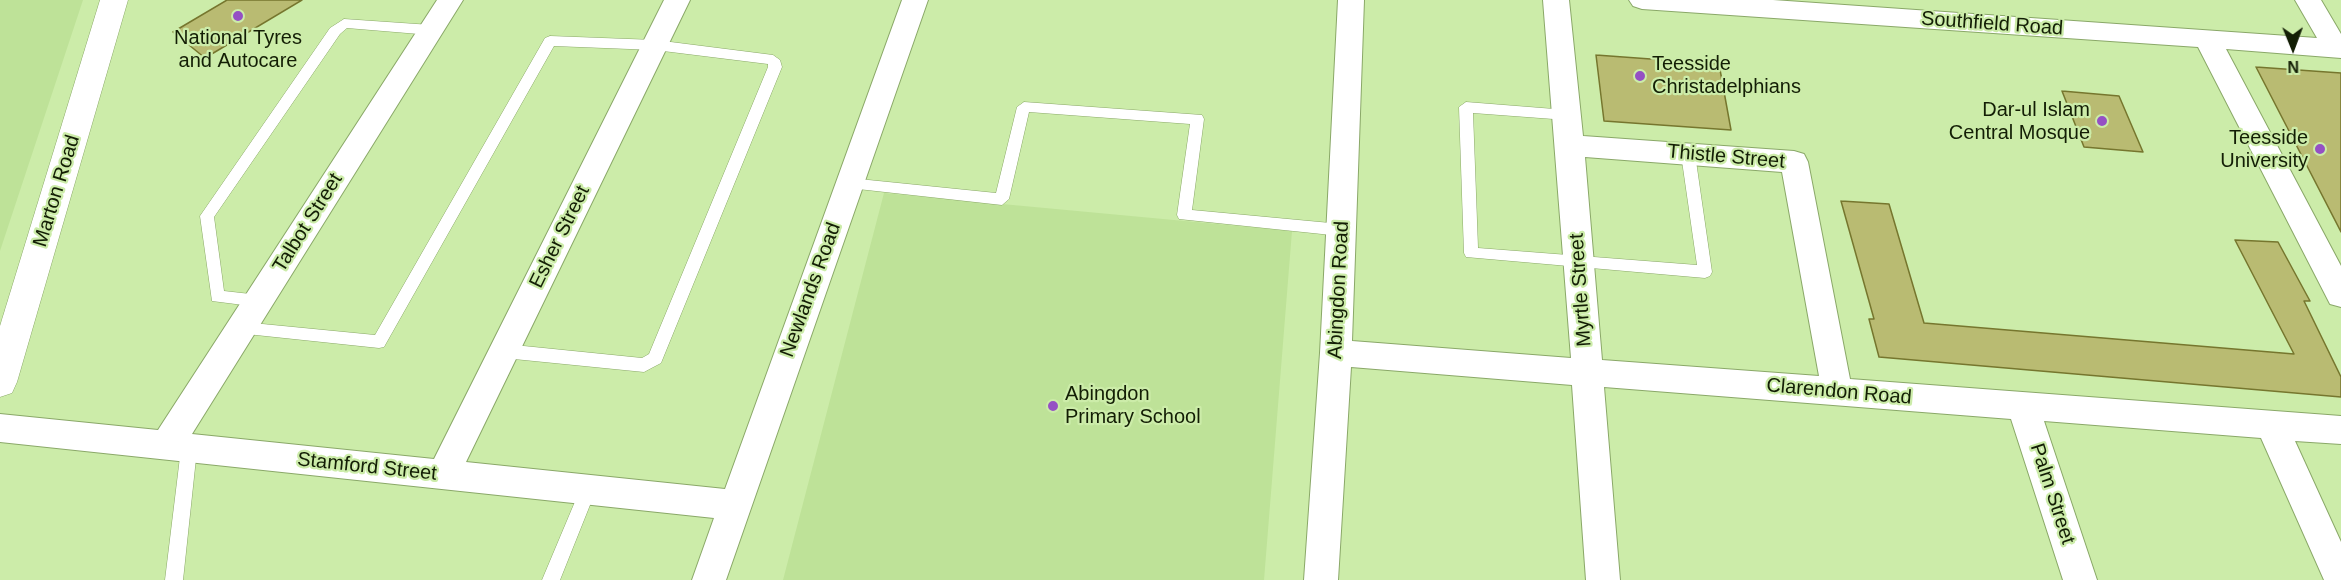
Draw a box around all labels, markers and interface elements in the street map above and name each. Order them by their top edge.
street label: Southfield Road [1920,7,2064,41]
marker: National Tyres and Autocare [231,9,245,23]
north arrow [2263,18,2323,78]
place label: National Tyres and Autocare [174,26,302,73]
place label: Teesside Christadelphians [1652,52,1801,99]
text: N [2287,58,2299,75]
marker: Teesside Christadelphians [1633,69,1647,83]
place label: Dar-ul Islam Central Mosque [1949,98,2090,145]
marker: Dar-ul Islam Central Mosque [2095,114,2109,128]
place label: Teesside University [2220,126,2308,173]
street label: Marton Road [29,132,85,250]
street label: Thistle Street [1666,140,1786,174]
marker: Teesside University [2313,142,2327,156]
street label: Talbot Street [268,169,348,277]
street label: Esher Street [525,182,595,292]
street label: Newlands Road [776,220,846,360]
street label: Abingdon Road [1323,221,1355,359]
street label: Myrtle Street [1565,233,1597,347]
street label: Clarendon Road [1765,374,1913,410]
place label: Abingdon Primary School [1065,382,1201,429]
marker: Abingdon Primary School [1046,399,1060,413]
street label: Palm Street [2024,441,2080,547]
street label: Stamford Street [296,448,438,486]

